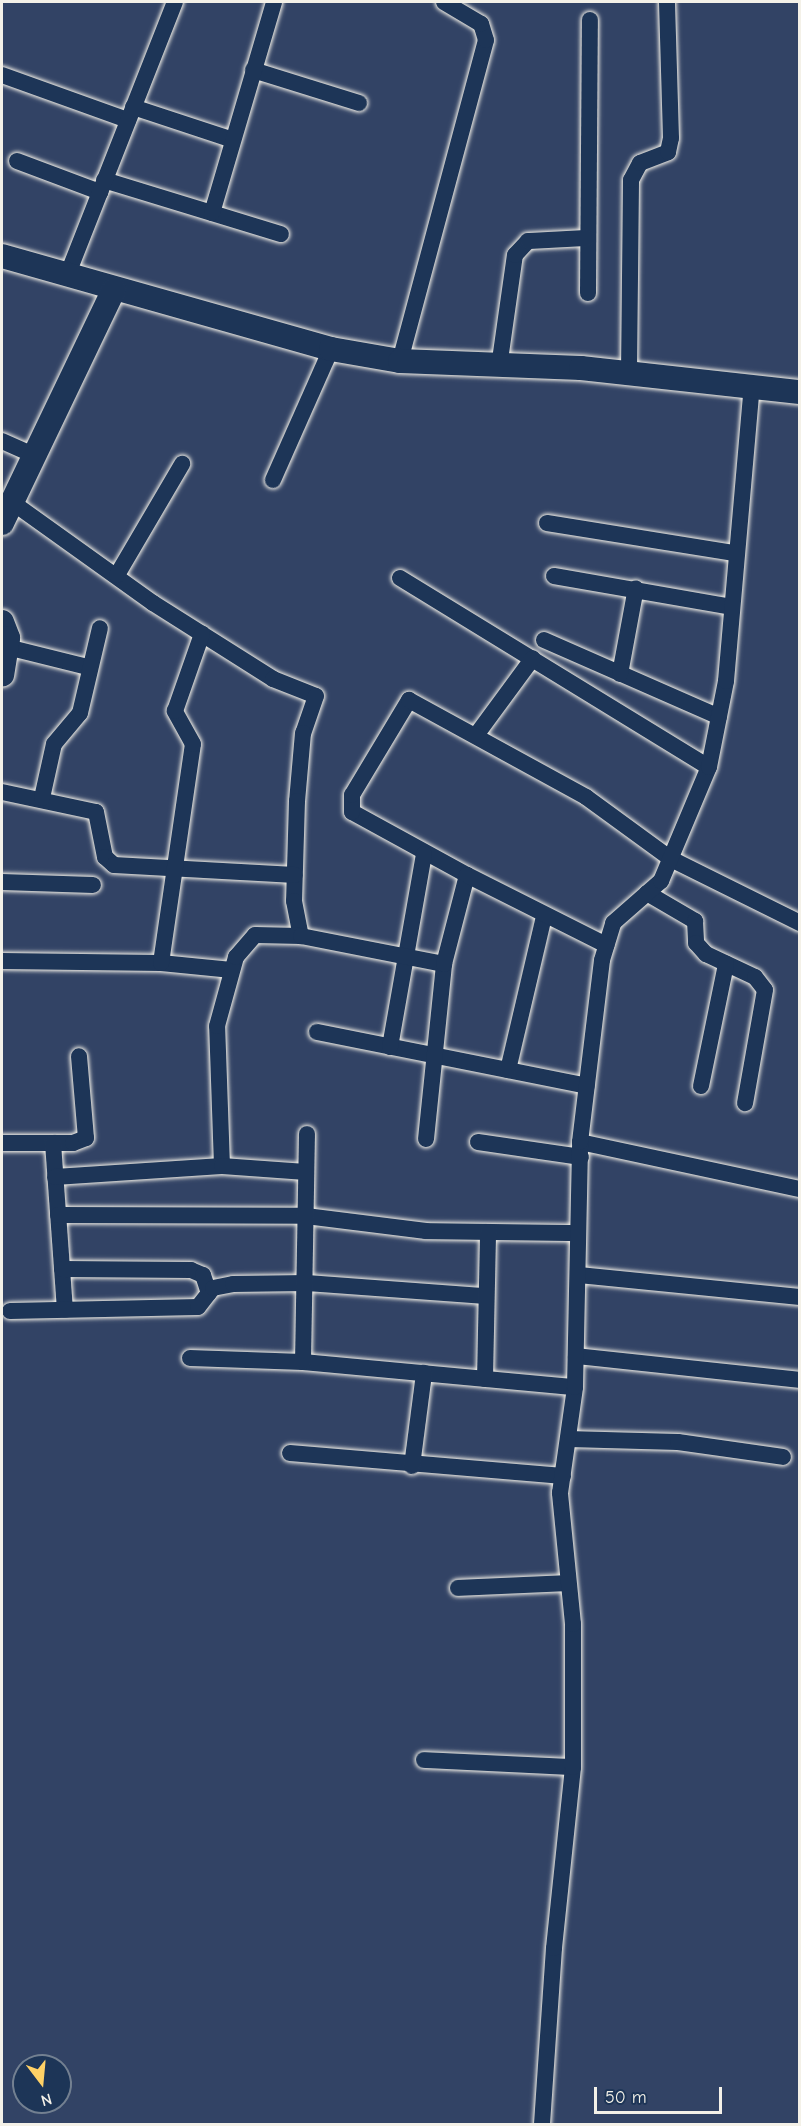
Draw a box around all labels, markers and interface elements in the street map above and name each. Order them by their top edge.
north arrow [12,2054,72,2114]
scale bar [597,2075,724,2113]
text: 50 m [605,2087,647,2108]
text: N [39,2089,54,2109]

